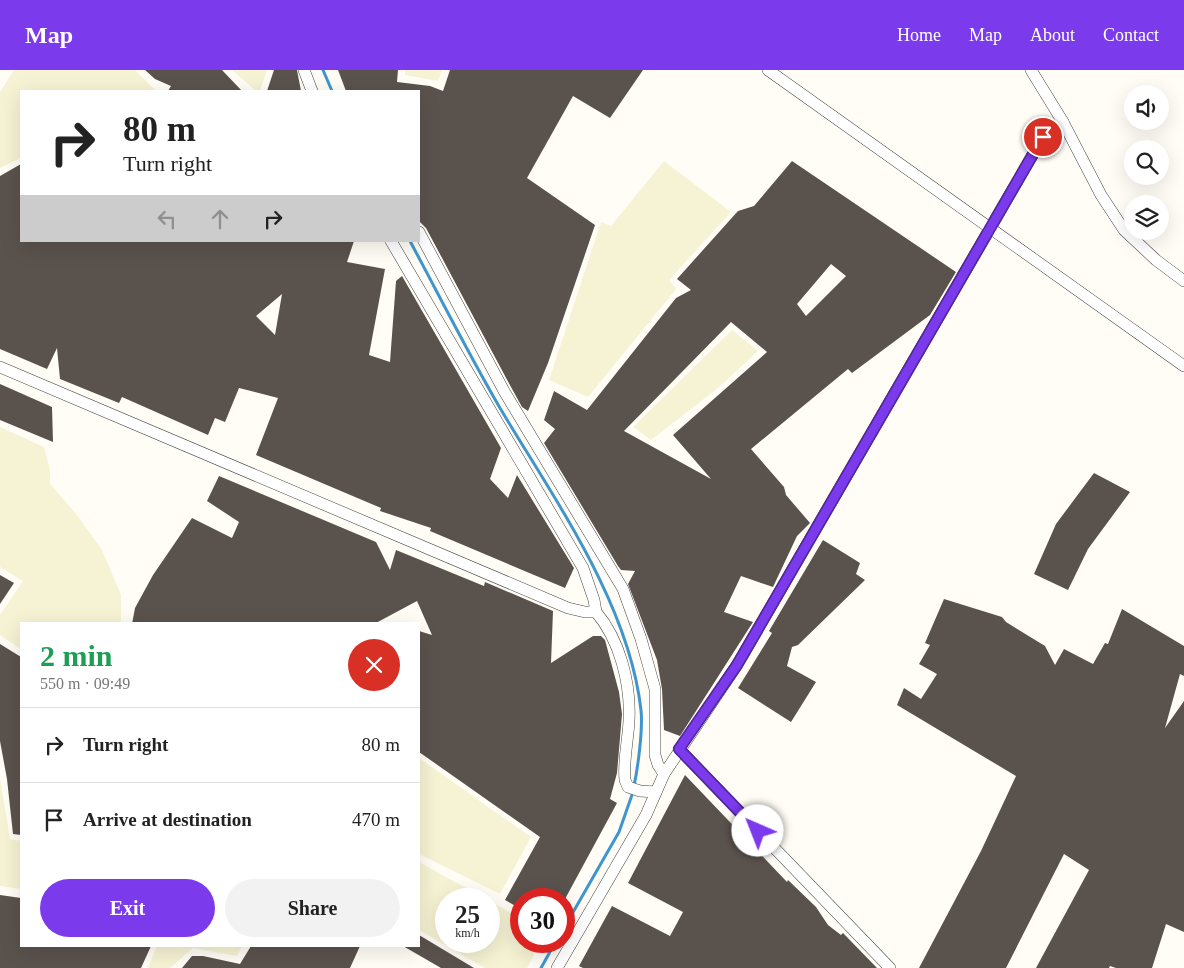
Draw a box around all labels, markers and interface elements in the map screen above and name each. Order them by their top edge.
text: Map [25,22,73,48]
text: Home [897,25,941,45]
text: Map [969,25,1002,45]
text: About [1030,25,1075,45]
text: Contact [1103,25,1159,45]
map controls [1124,85,1169,240]
button: sound [1124,85,1169,130]
icon: right [40,110,105,175]
text: 80 m [123,110,196,149]
pin [1022,116,1064,158]
icon: arrive [1029,123,1057,151]
button: search [1124,140,1169,185]
text: Turn right [123,151,212,176]
button: layers [1124,195,1169,240]
icon: left [153,205,181,233]
icon: ahead [206,205,234,233]
icon: right [259,205,287,233]
text: 2 min [40,639,113,672]
button: close [348,639,400,691]
text: 550 m · 09:49 [40,675,130,692]
icon: right [40,731,68,759]
text: Turn right [83,734,168,755]
text: 80 m [361,734,400,755]
position arrow [731,804,783,856]
icon: arrive [40,806,68,834]
text: Arrive at destination [83,809,252,830]
text: 470 m [352,809,400,830]
button: Exit [40,879,215,937]
button: Share [225,879,400,937]
speed limit sign: 30 [510,888,575,953]
text: 25 [455,901,480,928]
text: km/h [455,926,480,940]

